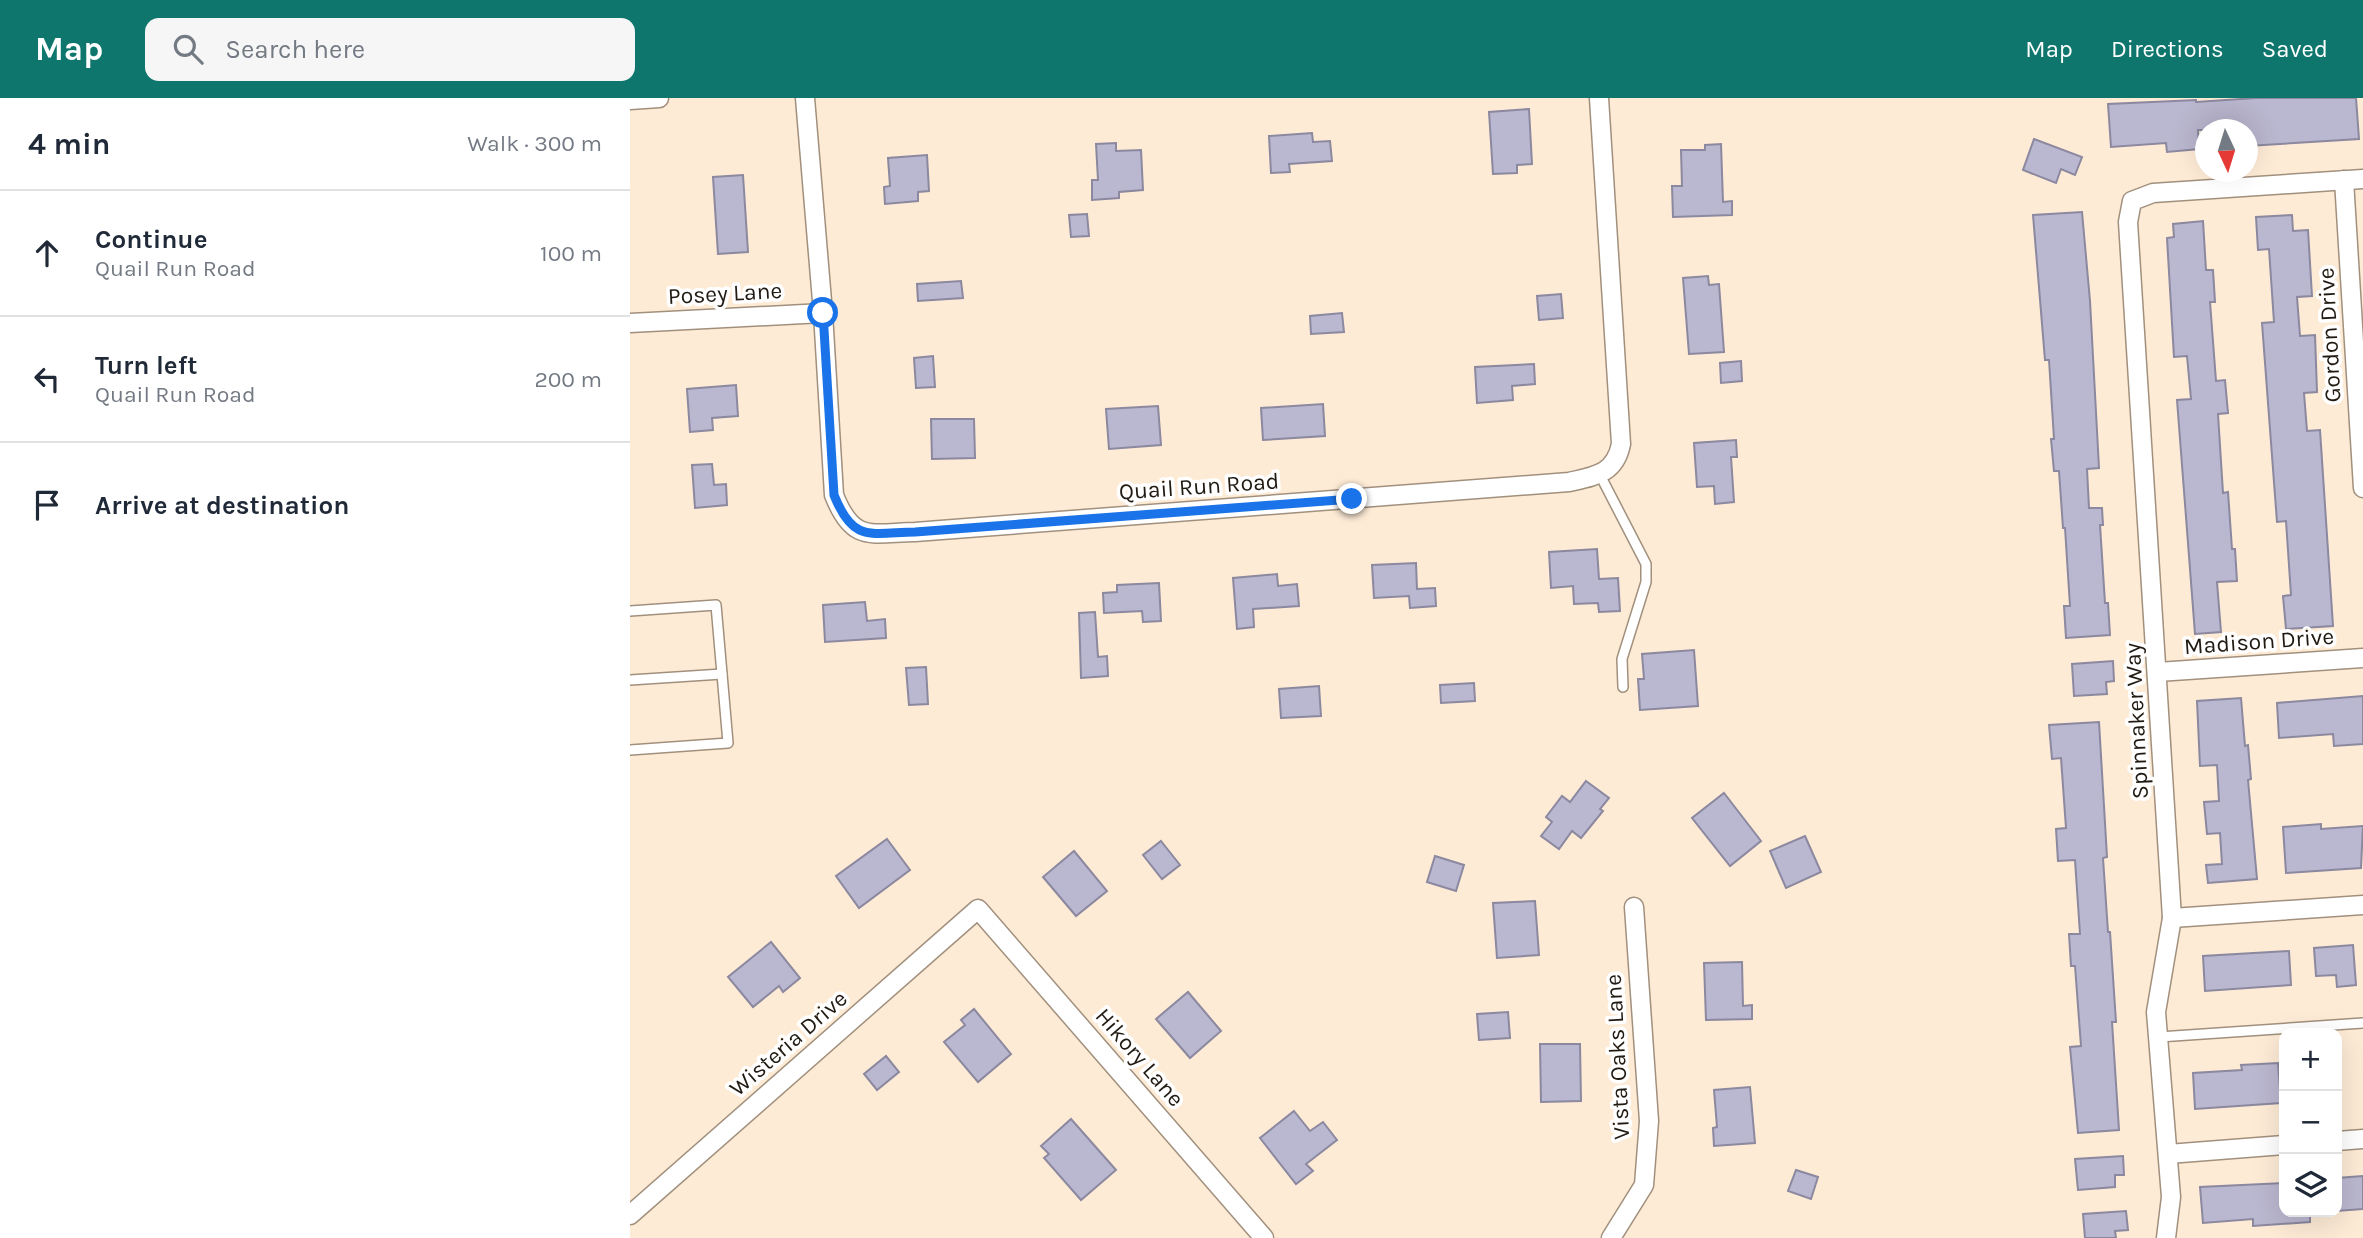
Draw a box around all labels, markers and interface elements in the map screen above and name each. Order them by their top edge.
search box [145,18,635,81]
text: Map [35,30,103,68]
icon: search [169,30,207,68]
text: Search here [225,34,365,65]
text: Map [2025,35,2073,63]
text: Directions [2111,35,2224,63]
text: Saved [2262,35,2328,63]
north arrow [2195,119,2258,182]
text: 4 min [28,126,110,162]
text: Walk · 300 m [467,130,602,157]
text: Continue [95,224,207,255]
icon: ahead [28,234,66,272]
text: 100 m [540,240,602,267]
text: Quail Run Road [95,255,256,282]
street label: Gordon Drive [2312,267,2347,403]
street label: Posey Lane [667,277,783,310]
route start [807,297,838,328]
text: Turn left [95,350,197,381]
icon: left [28,360,66,398]
text: 200 m [534,366,602,393]
text: Quail Run Road [95,381,256,408]
street label: Quail Run Road [1118,467,1280,506]
route end [1336,483,1367,514]
icon: arrive [28,486,66,524]
text: Arrive at destination [95,490,349,521]
street label: Madison Drive [2183,623,2335,660]
street label: Spinnaker Way [2119,642,2154,800]
street label: Vista Oaks Lane [1600,973,1635,1140]
street label: Wisteria Drive [724,985,853,1102]
street label: Hikory Lane [1090,1003,1190,1112]
map controls [2279,1028,2342,1217]
button: + [2279,1028,2342,1091]
button: − [2279,1091,2342,1154]
button: layers [2279,1154,2342,1217]

